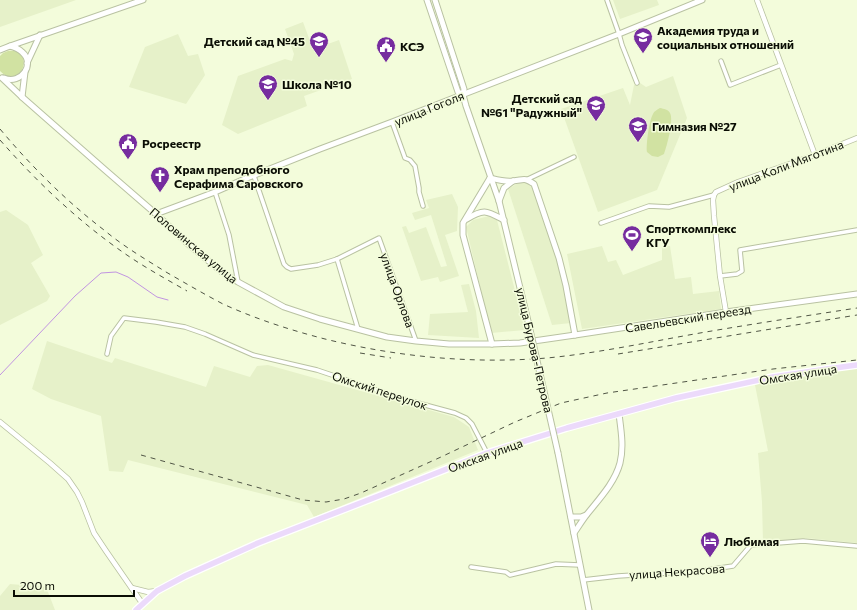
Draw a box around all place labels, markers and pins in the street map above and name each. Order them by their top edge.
place label: Академия труда и социальных отношений [657,23,794,51]
school or university icon: Академия труда и социальных отношений [632,26,654,54]
school or university icon: Детский сад №45 [308,30,330,58]
place label: Детский сад №45 [204,34,305,48]
public building icon: КСЭ [375,35,397,63]
place label: КСЭ [400,39,424,53]
school or university icon: Школа №10 [257,73,279,101]
place label: Школа №10 [282,77,352,91]
place label: Детский сад №61 "Радужный" [481,91,583,119]
school or university icon: Детский сад №61 "Радужный" [585,94,607,122]
school or university icon: Гимназия №27 [627,115,649,143]
place label: Гимназия №27 [652,119,737,133]
public building icon: Росреестр [117,132,139,160]
place label: Росреестр [142,136,201,150]
place label: Храм преподобного Серафима Саровского [174,162,303,190]
church icon: Храм преподобного Серафима Саровского [149,165,171,193]
place label: Спорткомплекс КГУ [646,221,737,249]
sports icon: Спорткомплекс КГУ [621,224,643,252]
hotel icon: Любимая [699,530,721,558]
place label: Любимая [724,534,779,548]

